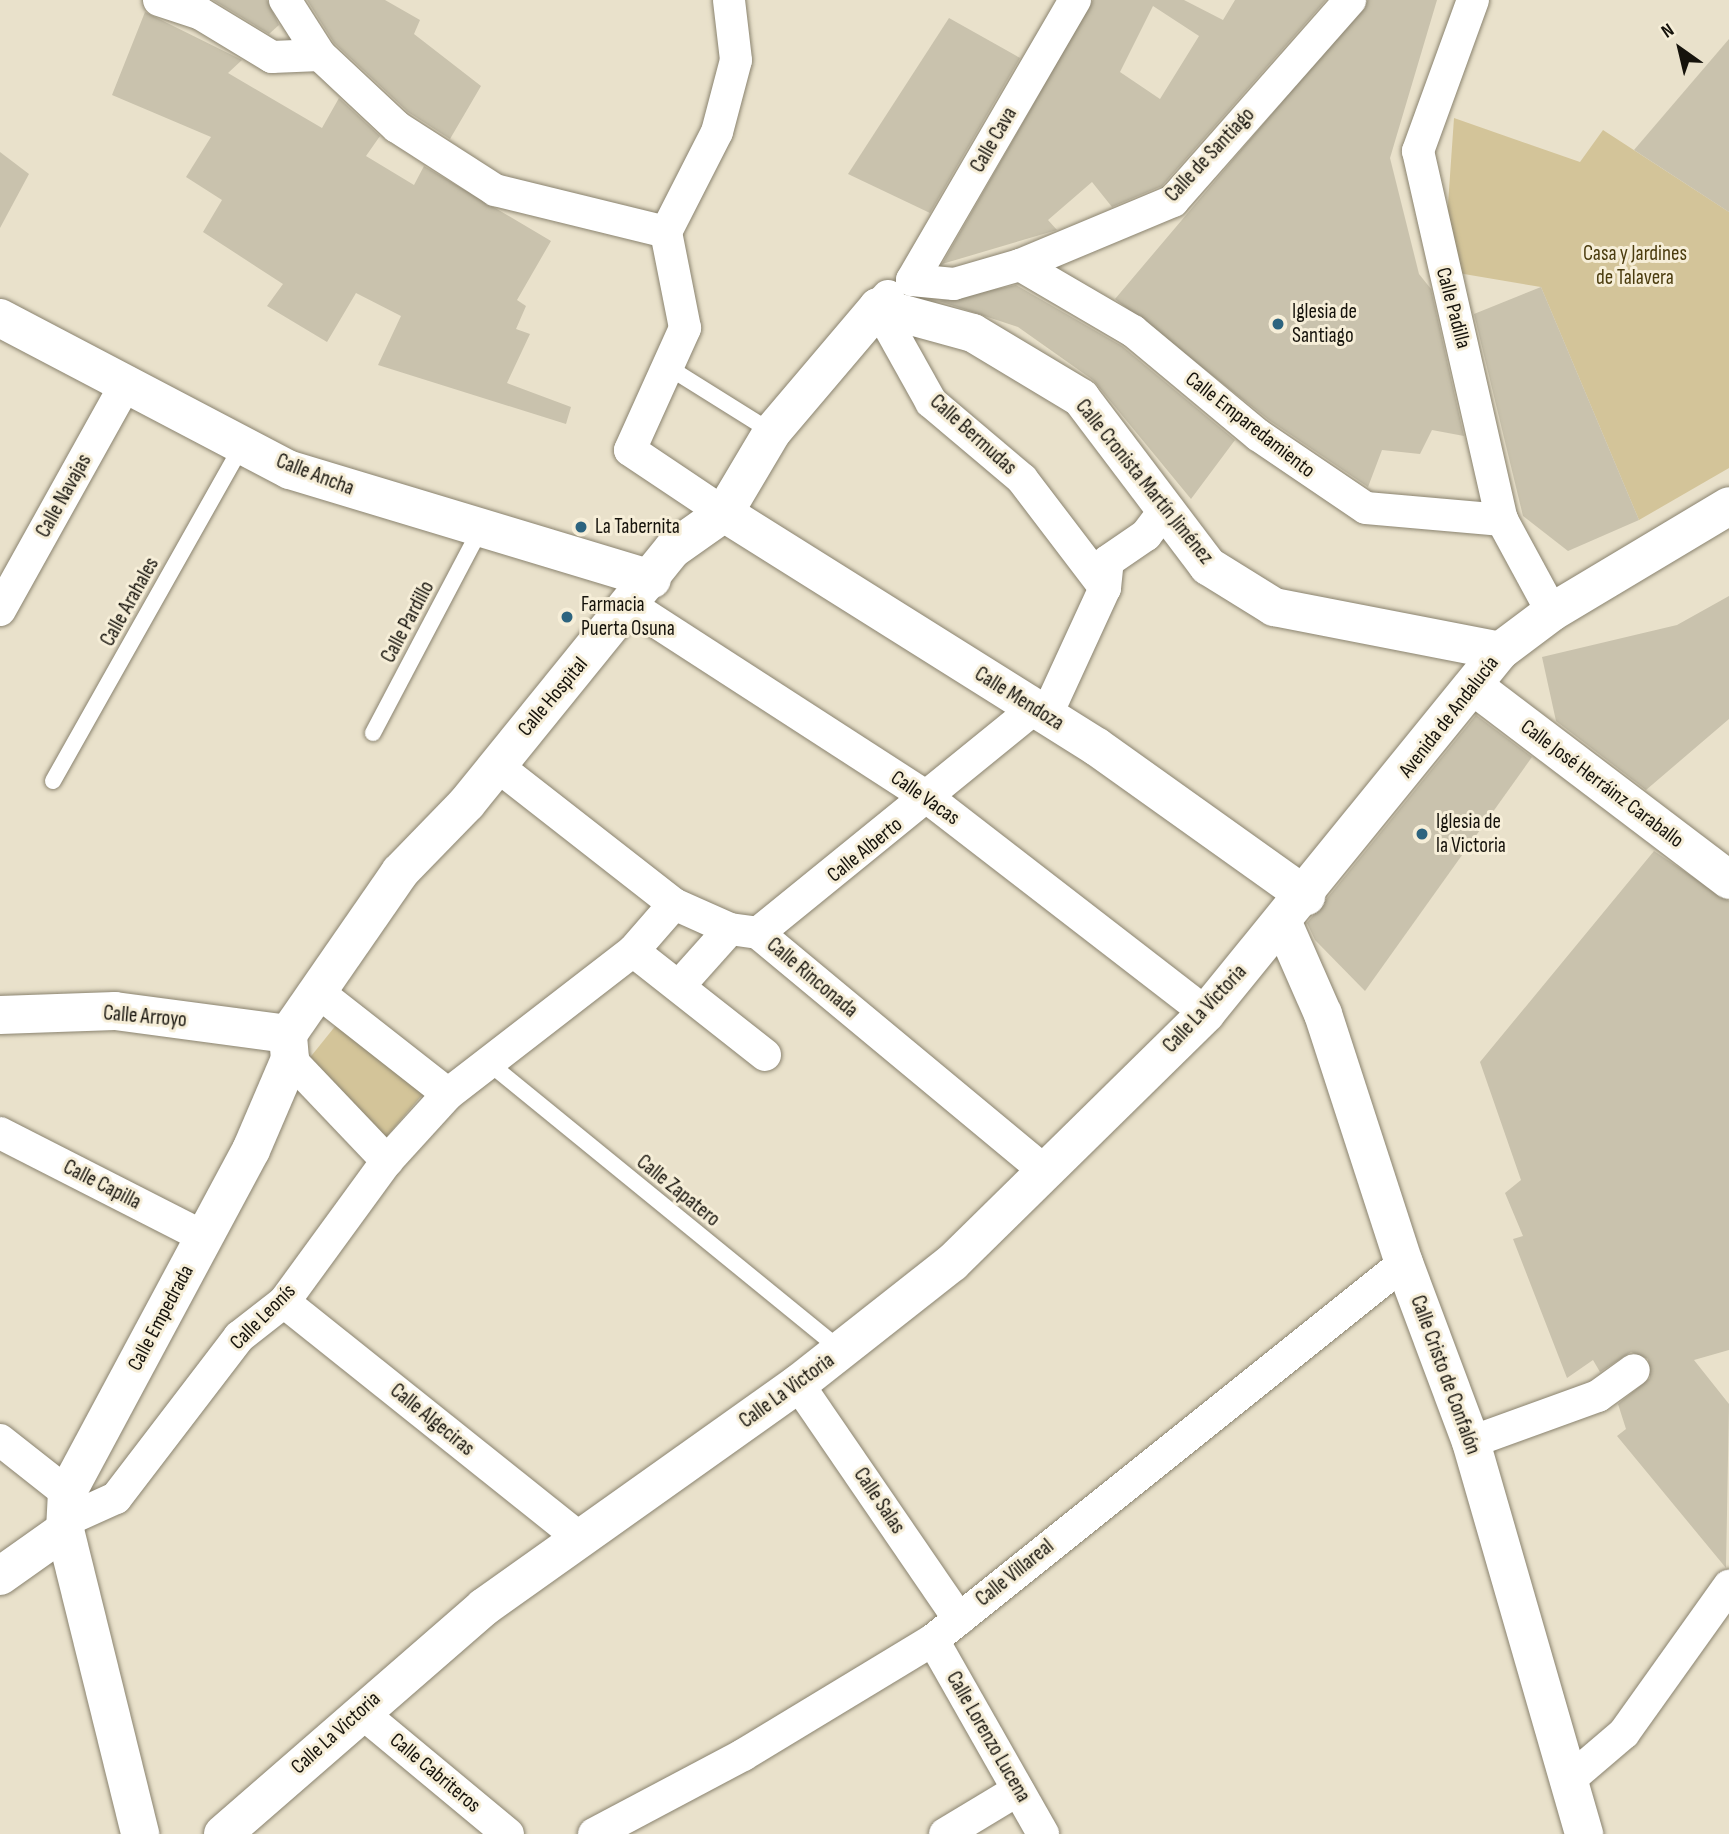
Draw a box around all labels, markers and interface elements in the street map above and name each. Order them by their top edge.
north arrow [1645,14,1715,84]
text: N [1657,19,1679,44]
street label: Calle Cava [965,103,1023,177]
street label: Calle de Santiago [1160,103,1260,207]
park label: Casa y Jardines de Talavera [1583,241,1687,291]
street label: Calle Padilla [1430,265,1476,351]
place label: Iglesia de Santiago [1292,299,1357,349]
marker: Iglesia de Santiago [1270,316,1286,332]
street label: Calle Emparedamiento [1180,367,1320,483]
street label: Calle Bermudas [924,390,1022,480]
street label: Calle Cronista Martín Jiménez [1070,395,1218,569]
street label: Calle Ancha [273,449,357,501]
street label: Calle Navajas [31,450,97,542]
place label: La Tabernita [595,514,680,540]
marker: La Tabernita [573,519,589,535]
street label: Calle Arahales [95,553,165,651]
street label: Calle Pardillo [376,577,440,667]
place label: Farmacia Puerta Osuna [581,592,675,642]
marker: Farmacia Puerta Osuna [559,609,575,625]
street label: Avenida de Andalucía [1394,651,1504,783]
street label: Calle Hospital [513,652,593,742]
street label: Calle Mendoza [970,662,1068,736]
street label: Calle José Herráinz Caraballo [1516,715,1688,853]
street label: Calle Vacas [886,765,964,831]
place label: Iglesia de la Victoria [1436,809,1506,859]
street label: Calle Alberto [822,812,908,888]
marker: Iglesia de la Victoria [1414,826,1430,842]
street label: Calle Rinconada [761,933,863,1023]
street label: Calle La Victoria [1158,960,1252,1058]
street label: Calle Arroyo [102,1001,188,1033]
street label: Calle Zapatero [631,1150,725,1232]
street label: Calle Capilla [59,1155,145,1215]
street label: Calle Empedrada [123,1261,199,1375]
street label: Calle Leonís [225,1279,301,1355]
street label: Calle Cristo de Confalón [1405,1292,1485,1458]
street label: Calle La Victoria [735,1348,839,1434]
street label: Calle Algeciras [385,1378,479,1462]
street label: Calle Salas [848,1463,910,1539]
street label: Calle Villareal [971,1534,1059,1612]
street label: Calle Lorenzo Lucena [940,1667,1036,1807]
street label: Calle La Victoria [286,1686,386,1780]
street label: Calle Cabriteros [385,1728,485,1818]

